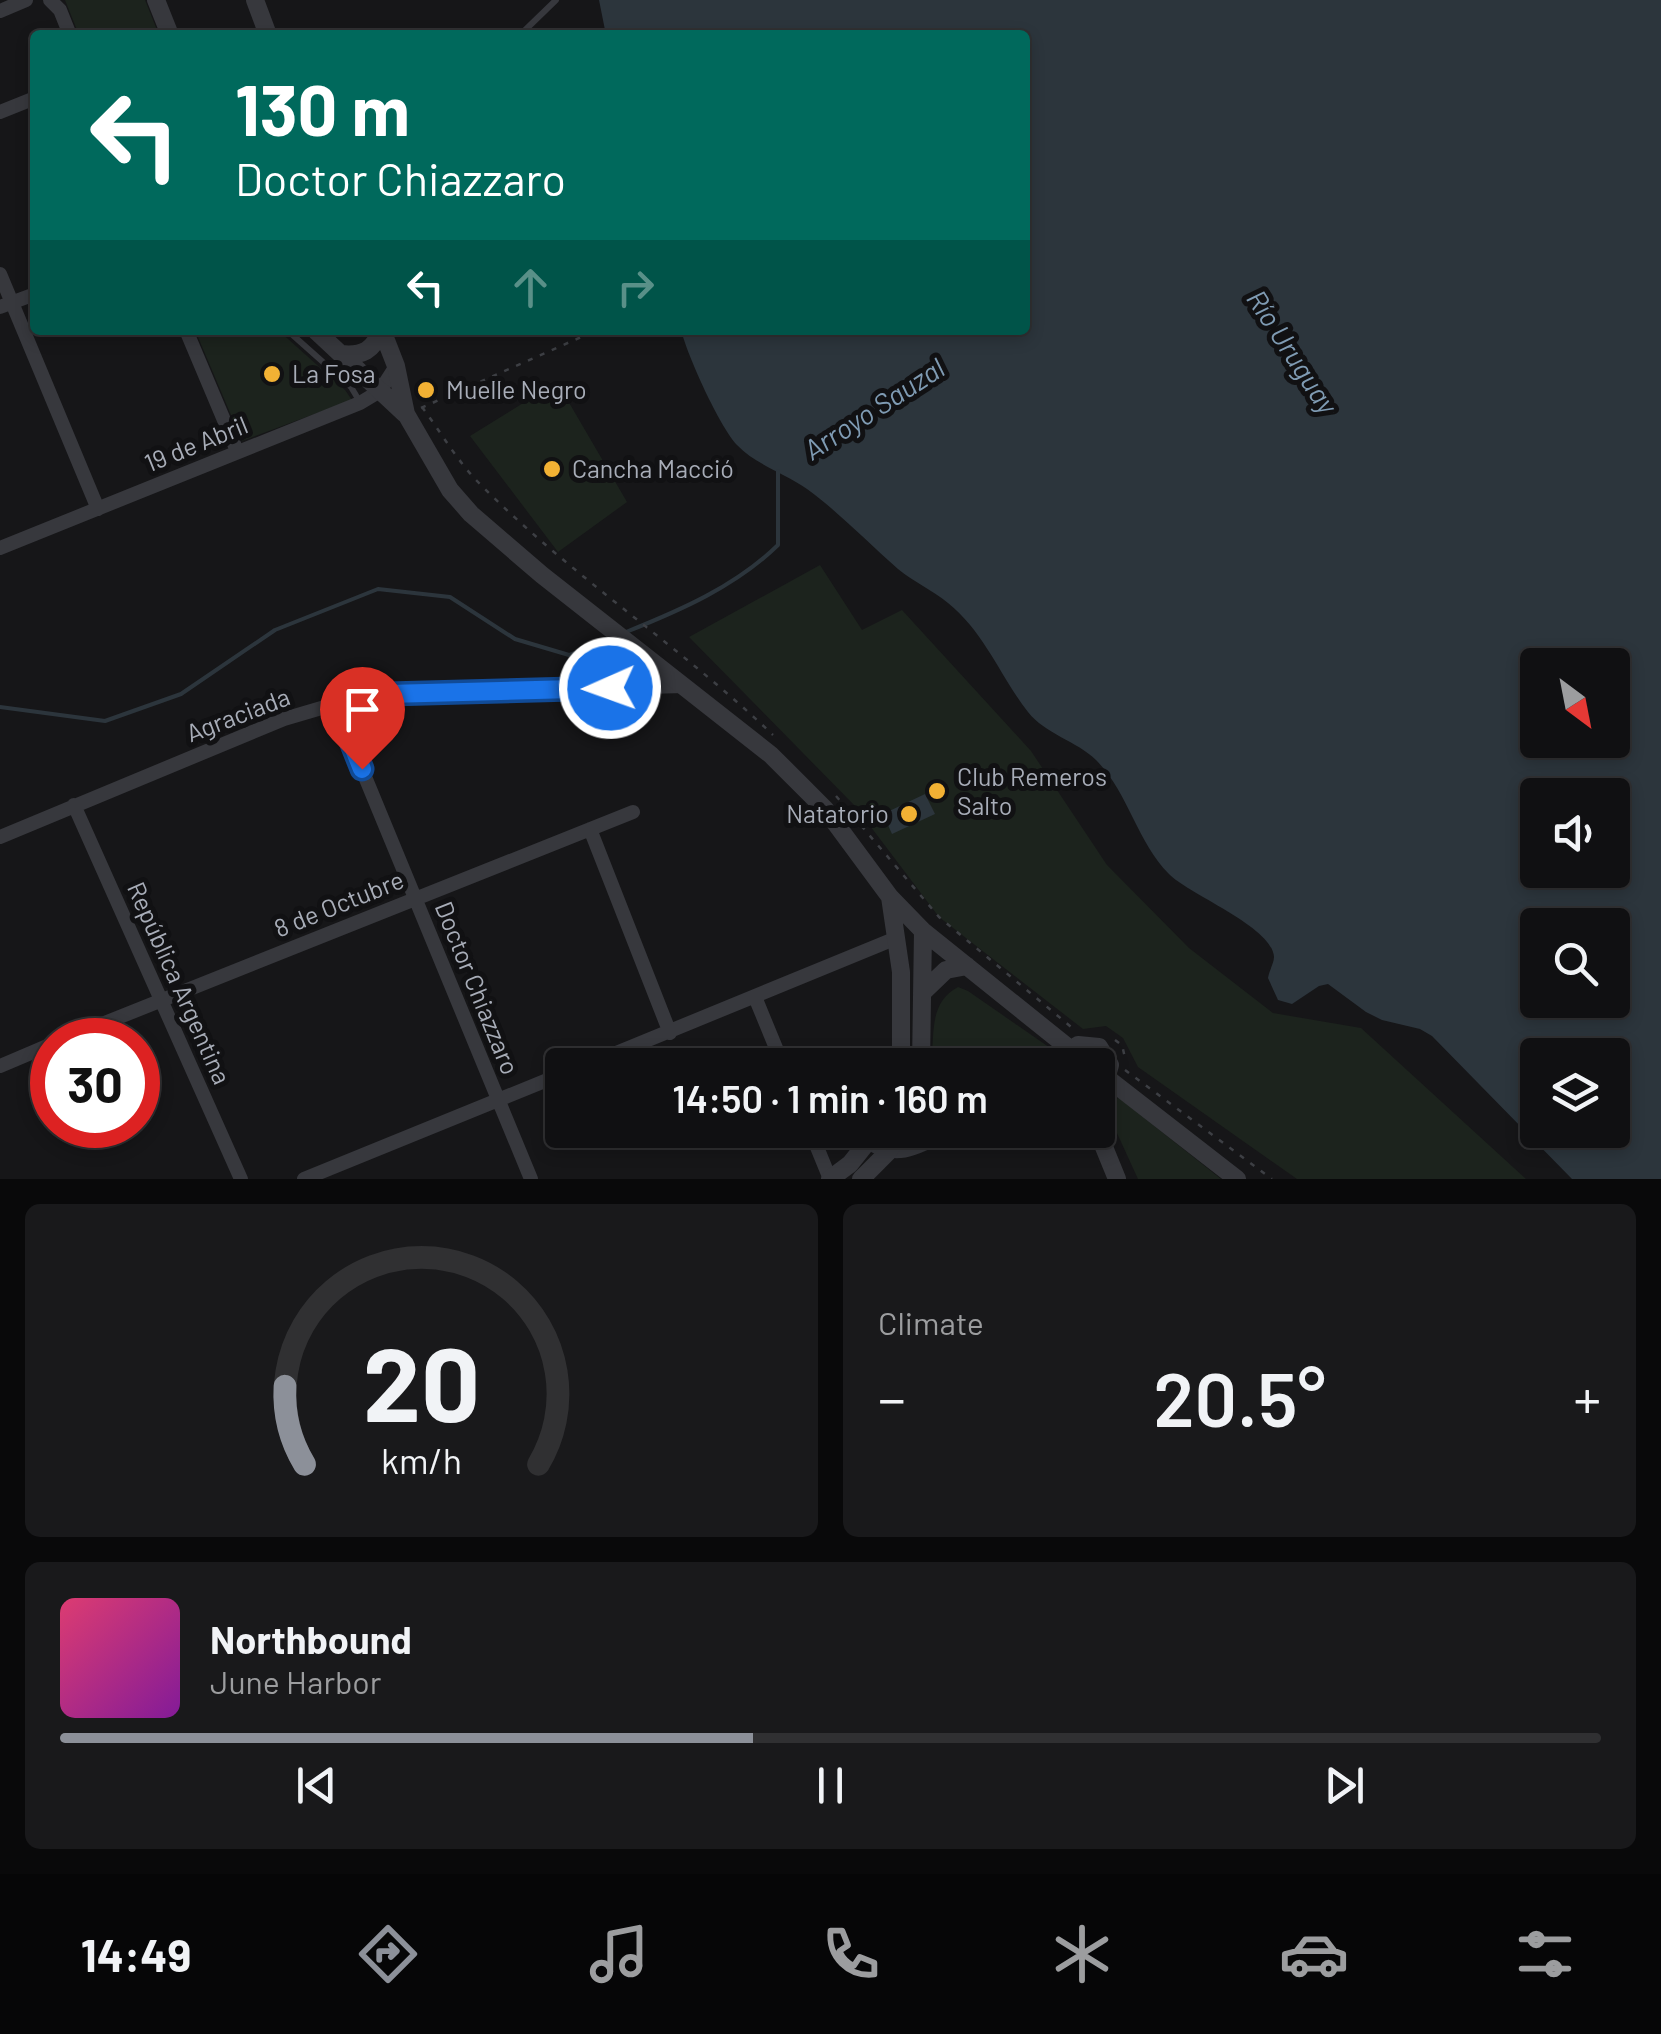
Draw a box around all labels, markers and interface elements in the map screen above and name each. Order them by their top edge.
text: 130 m [235,66,410,150]
icon: left [70,70,200,200]
text: Doctor Chiazzaro [235,151,566,205]
icon: left [398,260,453,315]
icon: ahead [503,260,558,315]
icon: right [608,260,663,315]
water label: Río Uruguay [1240,283,1346,421]
water label: Arroyo Sauzal [797,350,950,466]
place label: La Fosa [292,358,376,388]
marker: La Fosa [261,363,283,385]
place label: Muelle Negro [446,374,587,404]
marker: Muelle Negro [415,379,437,401]
street label: 19 de Abril [140,409,252,477]
place label: Cancha Macció [572,453,734,483]
marker: Cancha Macció [541,458,563,480]
position arrow [558,636,662,740]
north arrow [1520,648,1630,758]
map controls [1520,648,1630,1148]
pin [320,667,405,770]
street label: Agraciada [182,681,294,748]
icon: arrive [335,682,390,737]
place label: Club Remeros Salto [957,761,1107,820]
button: sound [1520,778,1630,888]
marker: Club Remeros Salto [926,780,948,802]
place label: Natatorio [786,798,889,828]
marker: Natatorio [898,803,920,825]
street label: 8 de Octubre [270,864,408,943]
street label: República Argentina [122,877,238,1088]
street label: Doctor Chiazzaro [430,897,526,1079]
button: search [1520,908,1630,1018]
speed limit sign: 30 [30,1018,160,1148]
button: layers [1520,1038,1630,1148]
text: 14:50 · 1 min · 160 m [672,1075,988,1121]
text: Climate [878,1303,984,1341]
text: 20 [363,1318,480,1443]
text: 20.5° [1153,1352,1326,1442]
text: − [878,1364,906,1430]
text: + [1573,1364,1601,1430]
text: km/h [381,1438,462,1481]
text: Northbound [210,1616,412,1662]
text: June Harbor [210,1662,381,1700]
icon: previous [289,1758,344,1813]
icon: pause [803,1758,858,1813]
icon: next [1317,1758,1372,1813]
icon: directions [353,1919,423,1989]
icon: music [584,1919,654,1989]
icon: phone [816,1919,886,1989]
icon: climate [1047,1919,1117,1989]
icon: car [1279,1919,1349,1989]
icon: filters [1510,1919,1580,1989]
text: 14:49 [81,1927,191,1981]

